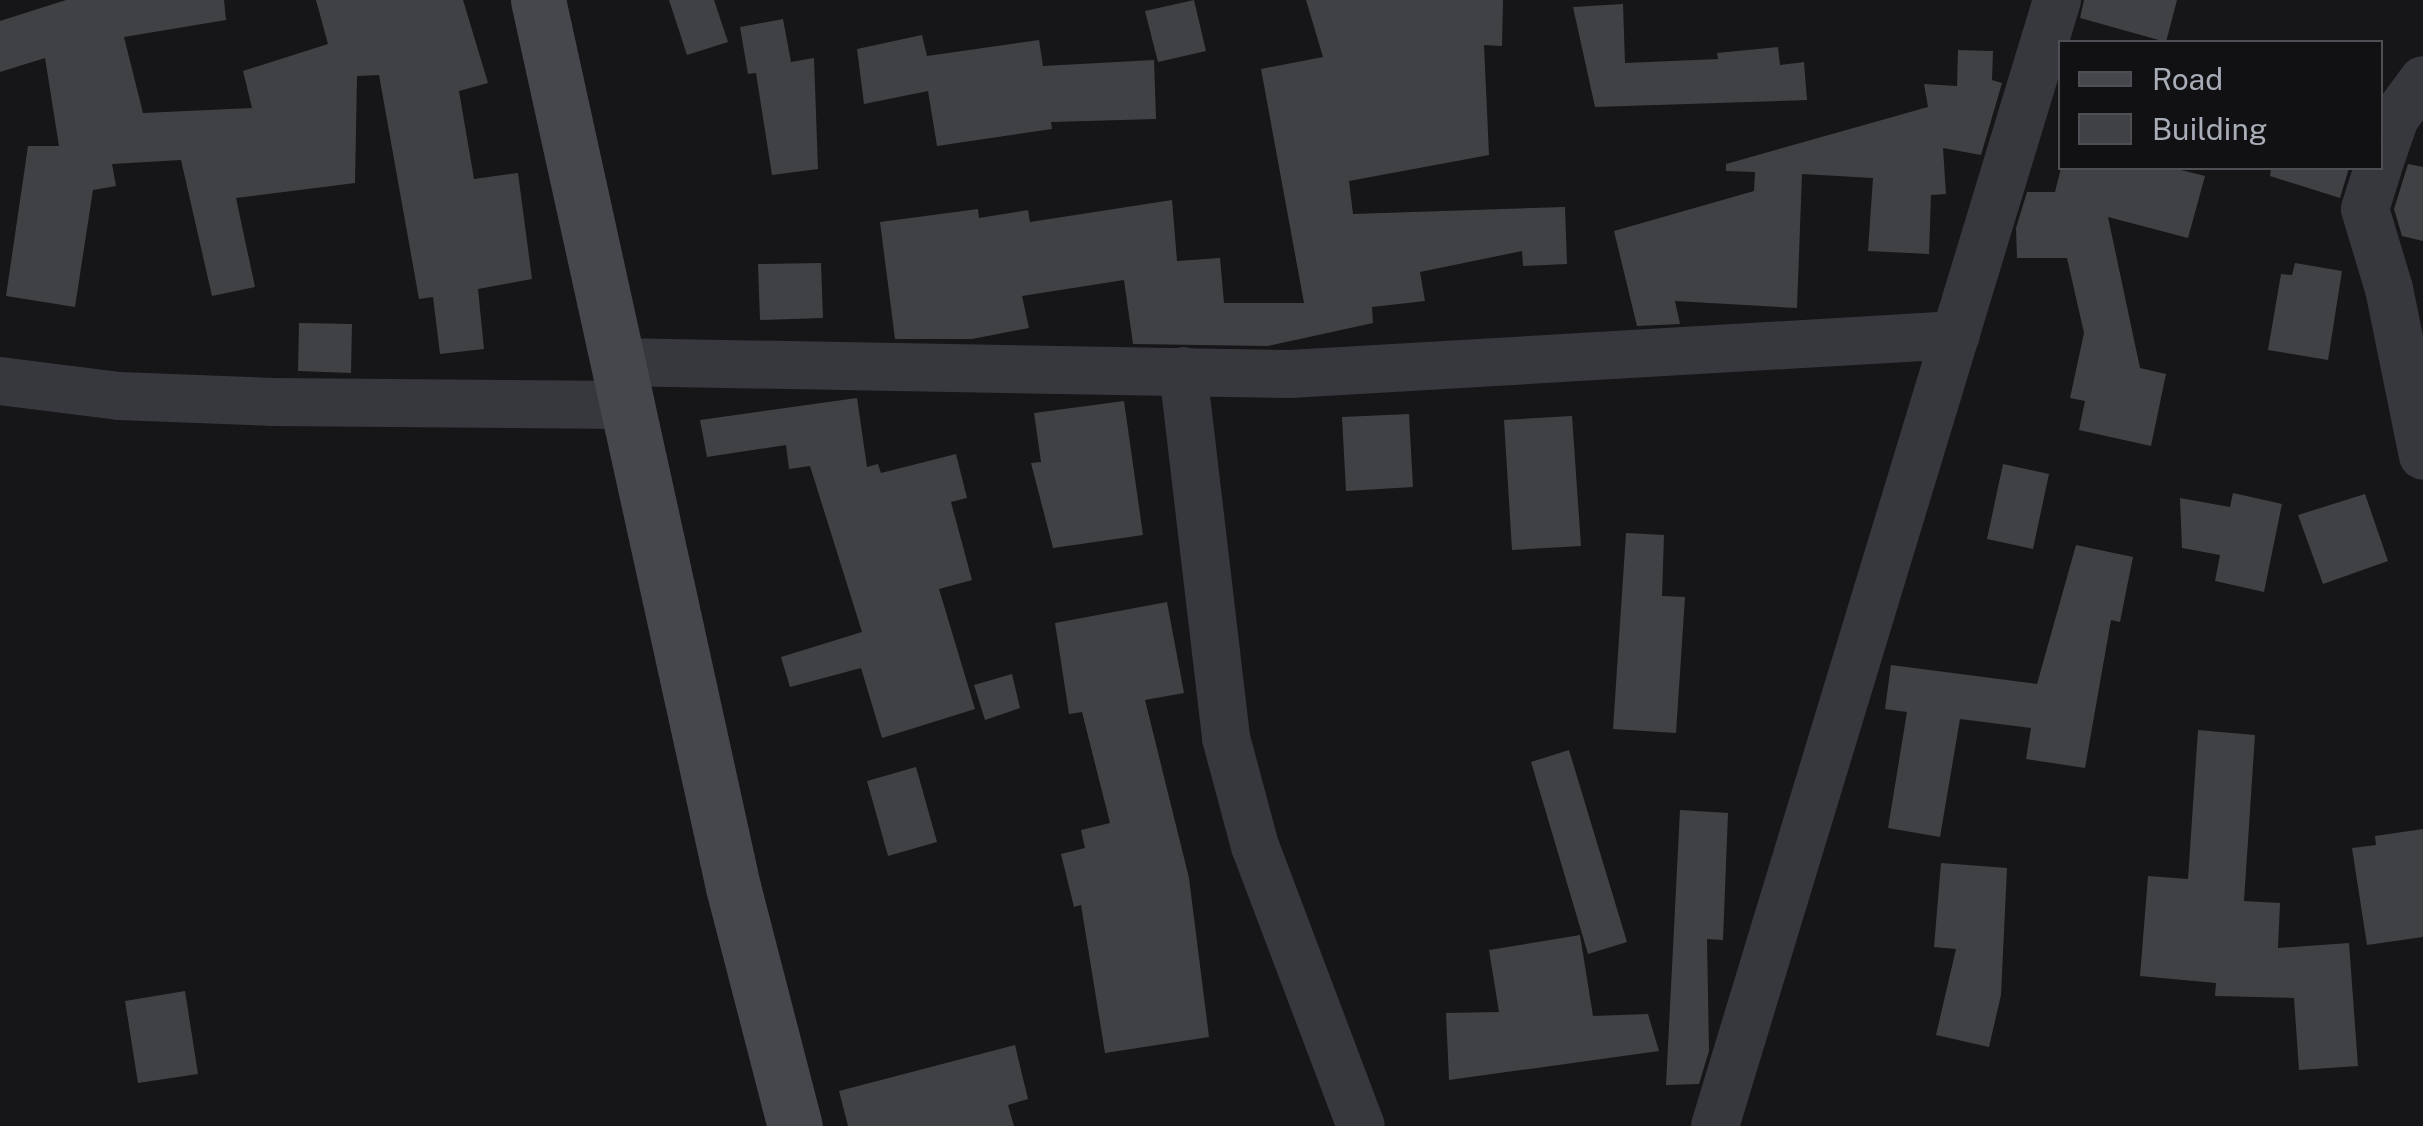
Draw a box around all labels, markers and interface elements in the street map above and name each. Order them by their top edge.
legend [2058,40,2383,170]
text: Road [2152,61,2223,97]
text: Building [2152,111,2267,147]

